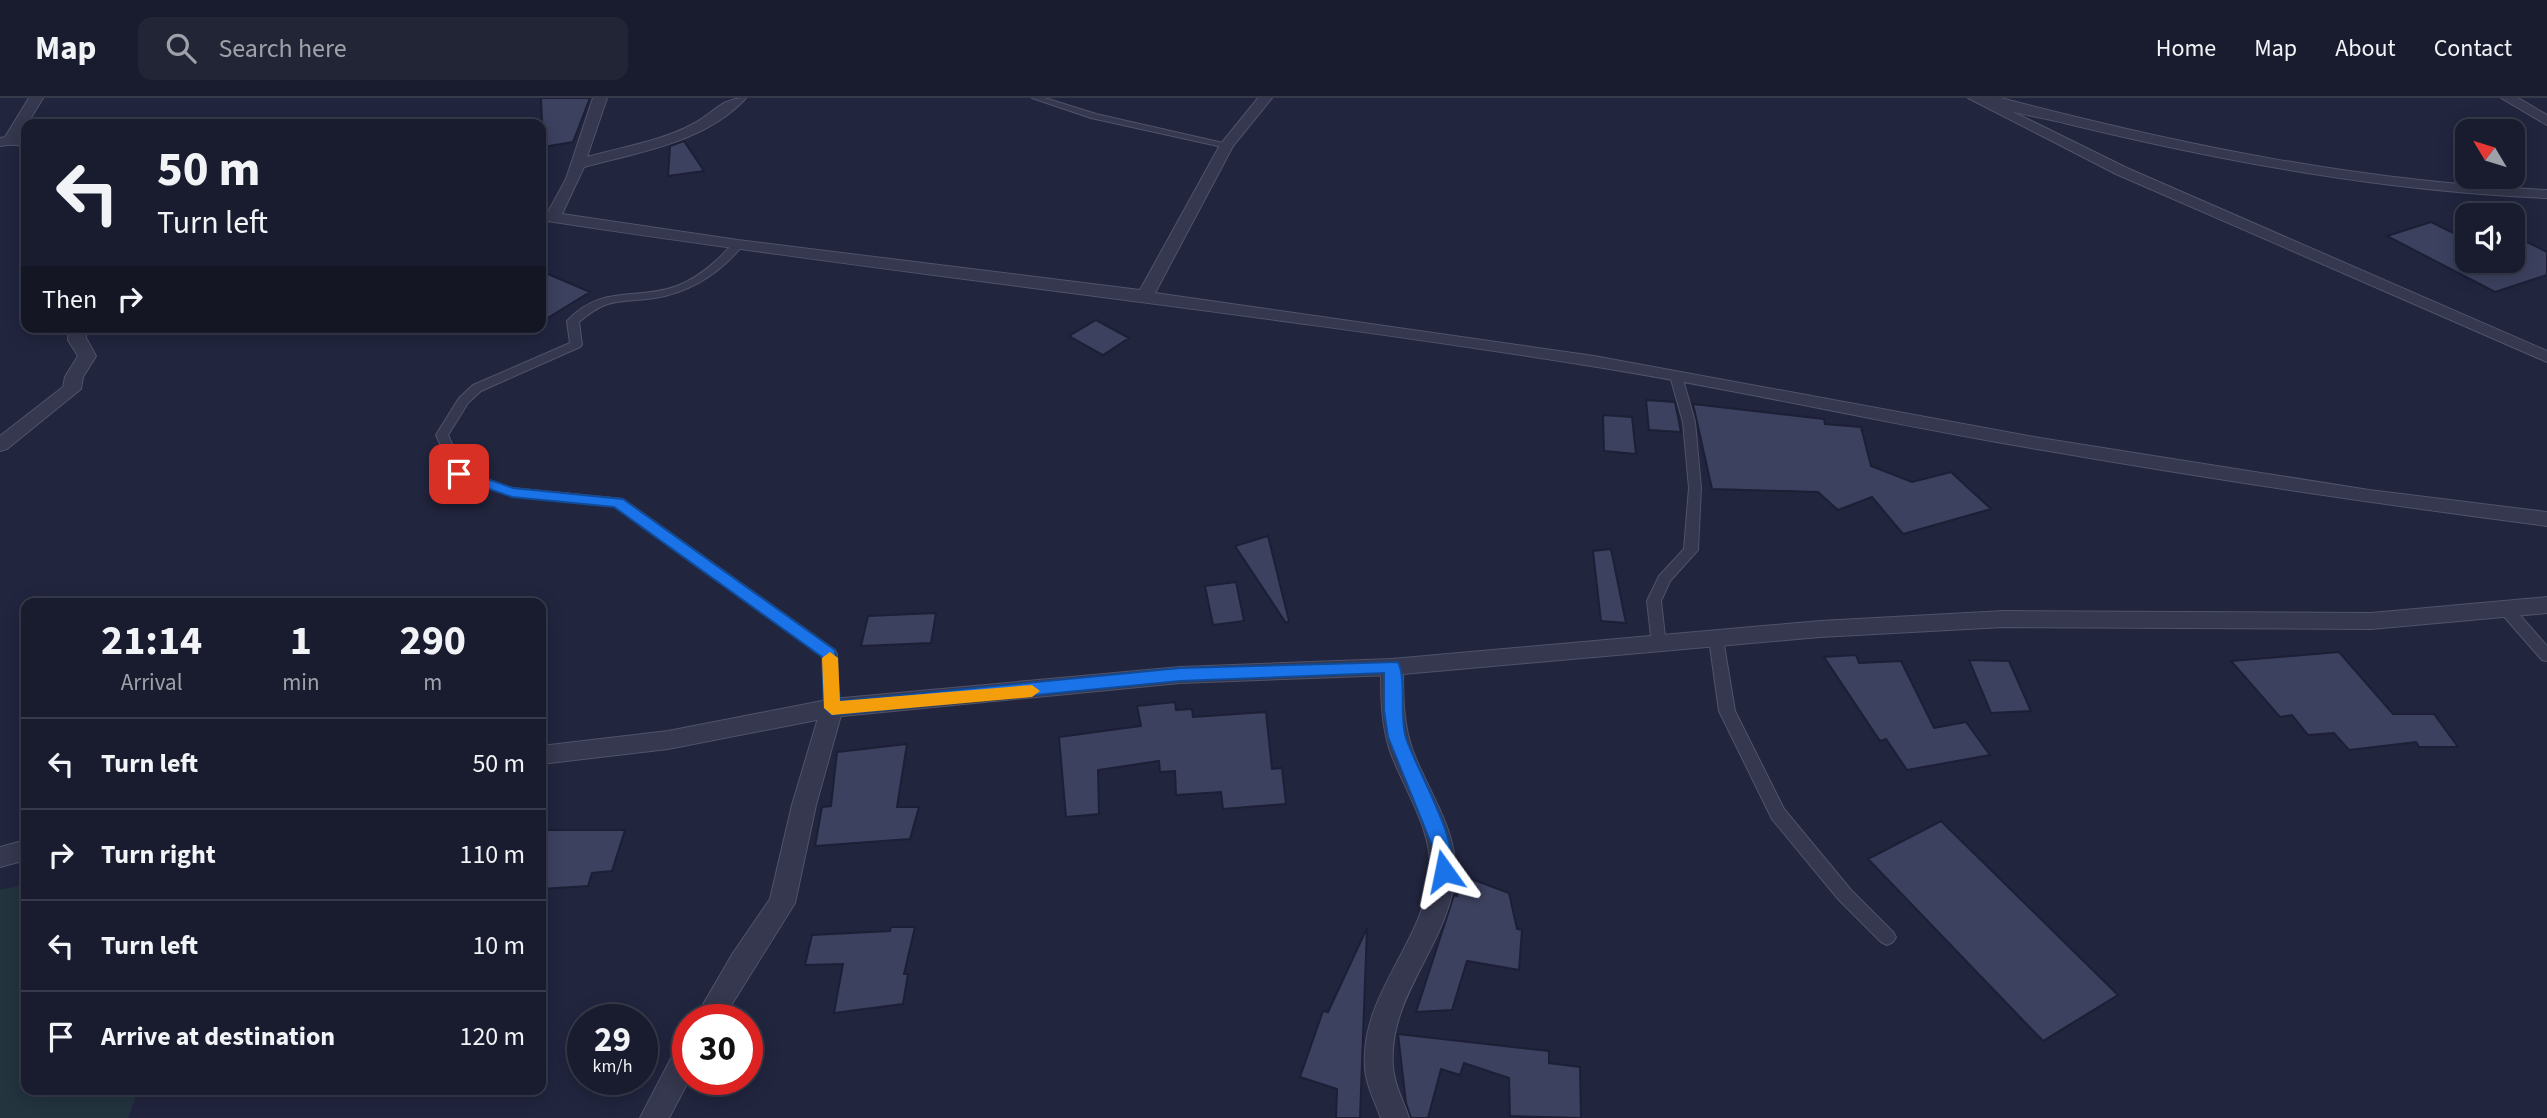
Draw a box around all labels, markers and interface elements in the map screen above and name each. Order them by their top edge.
search box [138,17,628,80]
text: Map [35,25,96,72]
icon: search [162,29,200,67]
text: Search here [218,30,347,67]
text: Home [2156,31,2216,66]
text: Map [2254,31,2297,66]
text: About [2335,31,2396,66]
text: Contact [2434,31,2512,66]
north arrow [2455,119,2525,189]
map controls [2455,119,2525,273]
text: 50 m [157,135,261,205]
icon: left [42,147,133,238]
text: Turn left [157,200,268,246]
button: sound [2455,203,2525,273]
icon: right [111,280,149,318]
text: Then [42,281,97,318]
pin [429,444,489,504]
icon: arrive [440,455,478,493]
text: 21:14 [101,611,202,671]
text: 1 [290,611,312,671]
text: 290 [399,611,466,671]
text: Arrival [121,666,183,699]
text: min [282,666,320,699]
text: m [423,666,442,699]
icon: left [42,745,80,783]
text: Turn left [101,745,198,782]
text: 50 m [472,745,525,782]
position arrow [1407,834,1481,908]
icon: right [42,836,80,874]
text: Turn right [101,836,216,873]
text: 110 m [459,836,525,873]
icon: left [42,927,80,965]
text: Turn left [101,927,198,964]
text: 10 m [472,927,525,964]
speed limit sign: 30 [672,1004,763,1095]
text: 29 [594,1015,631,1065]
icon: arrive [42,1018,80,1056]
text: Arrive at destination [101,1018,335,1055]
text: 120 m [459,1018,525,1055]
text: km/h [593,1054,632,1079]

